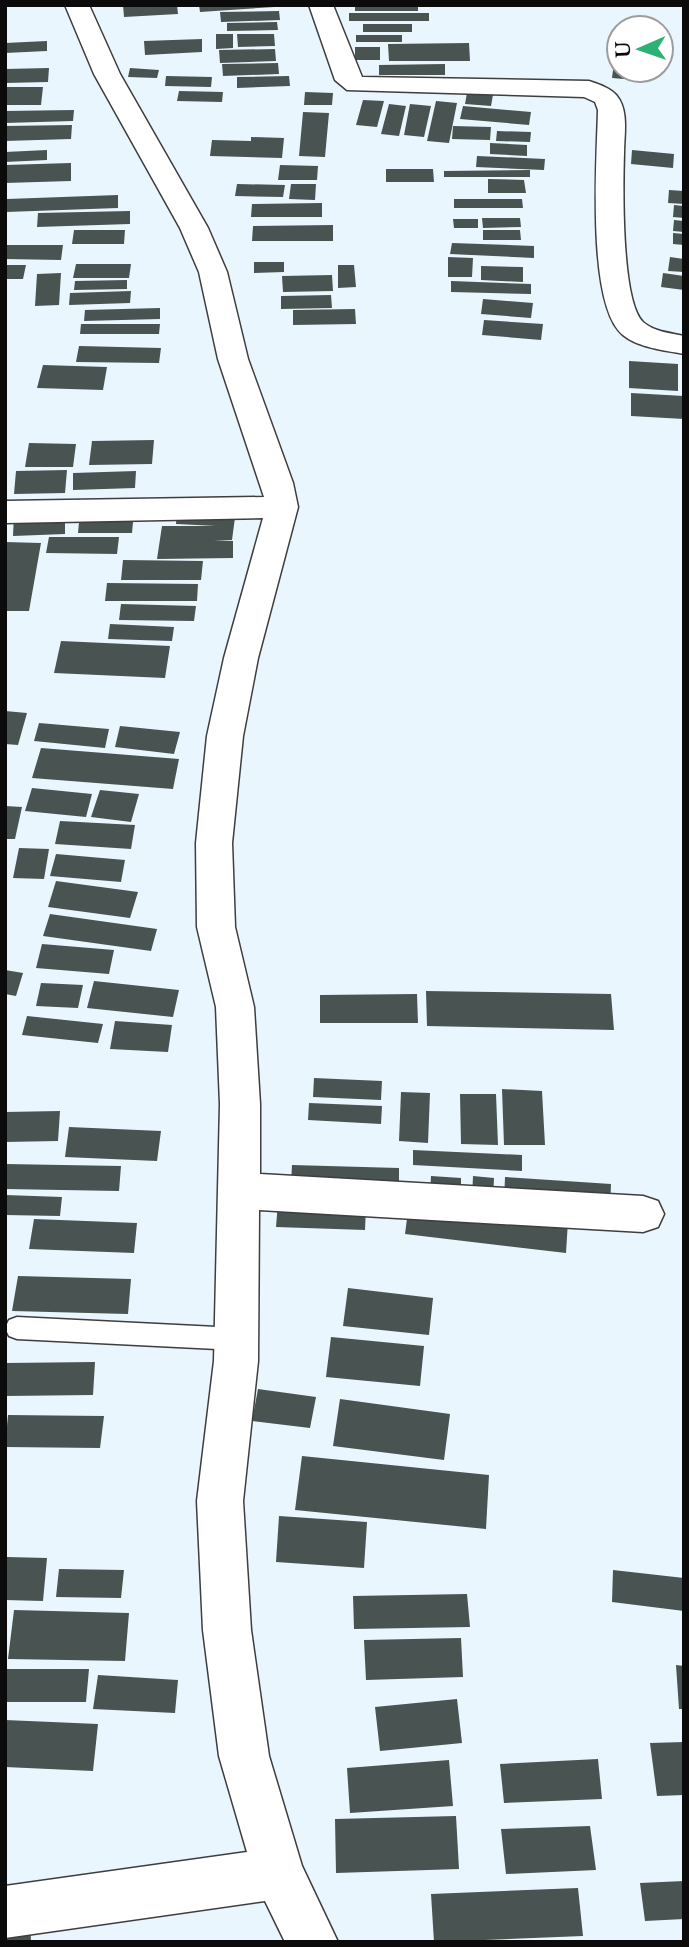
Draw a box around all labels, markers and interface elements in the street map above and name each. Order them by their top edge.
north arrow [605,14,675,84]
text: U [612,41,635,58]

